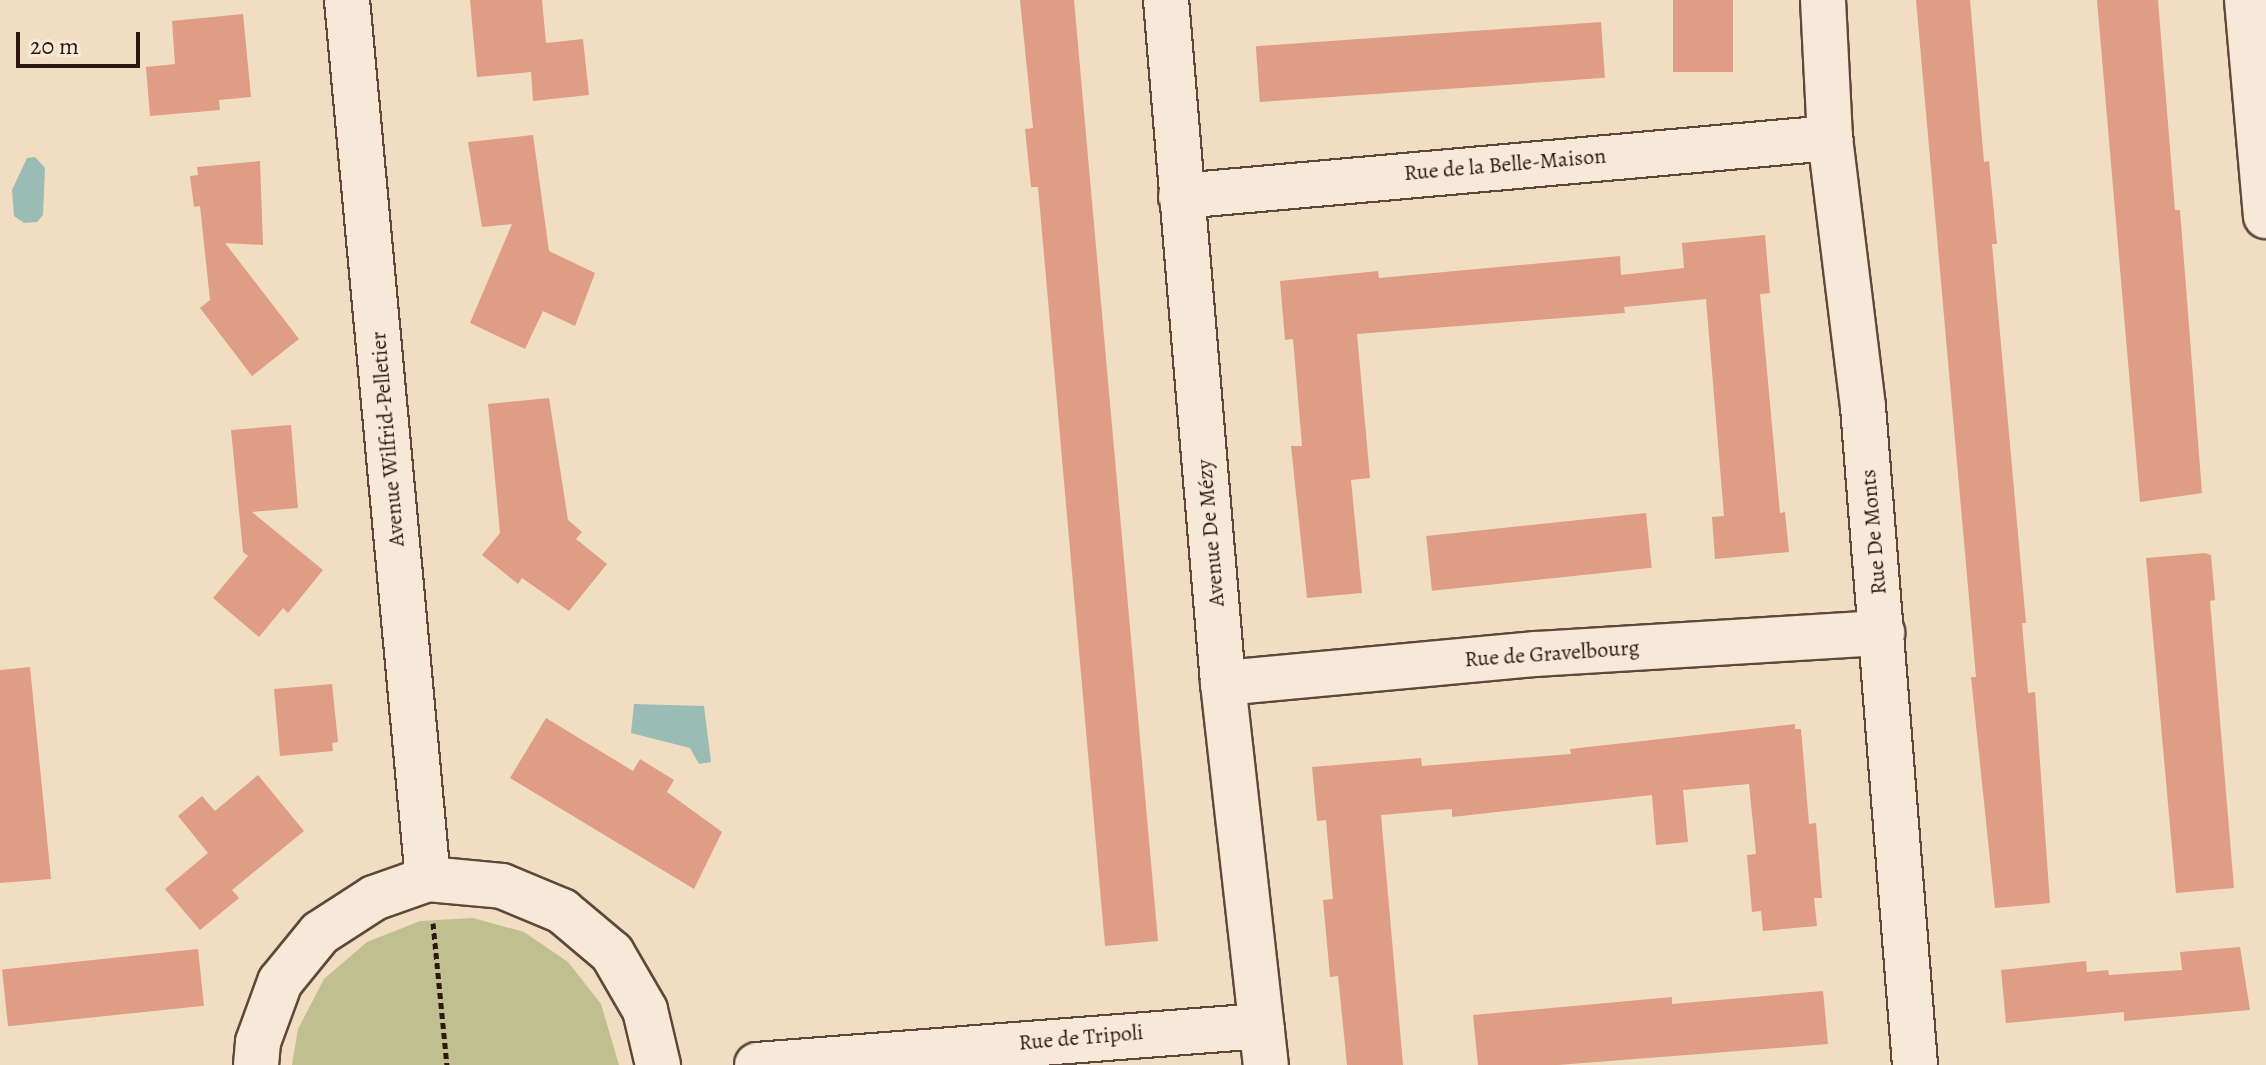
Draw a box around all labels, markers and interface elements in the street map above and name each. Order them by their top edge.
scale bar [20,16,144,66]
text: 20 m [30,30,79,62]
street label: Rue de la Belle-Maison [1403,143,1607,187]
street label: Avenue Wilfrid-Pelletier [365,330,411,548]
street label: Avenue De Mézy [1191,458,1231,608]
street label: Rue De Monts [1855,468,1893,596]
street label: Rue de Gravelbourg [1464,635,1640,673]
street label: Rue de Tripoli [1018,1019,1144,1057]

